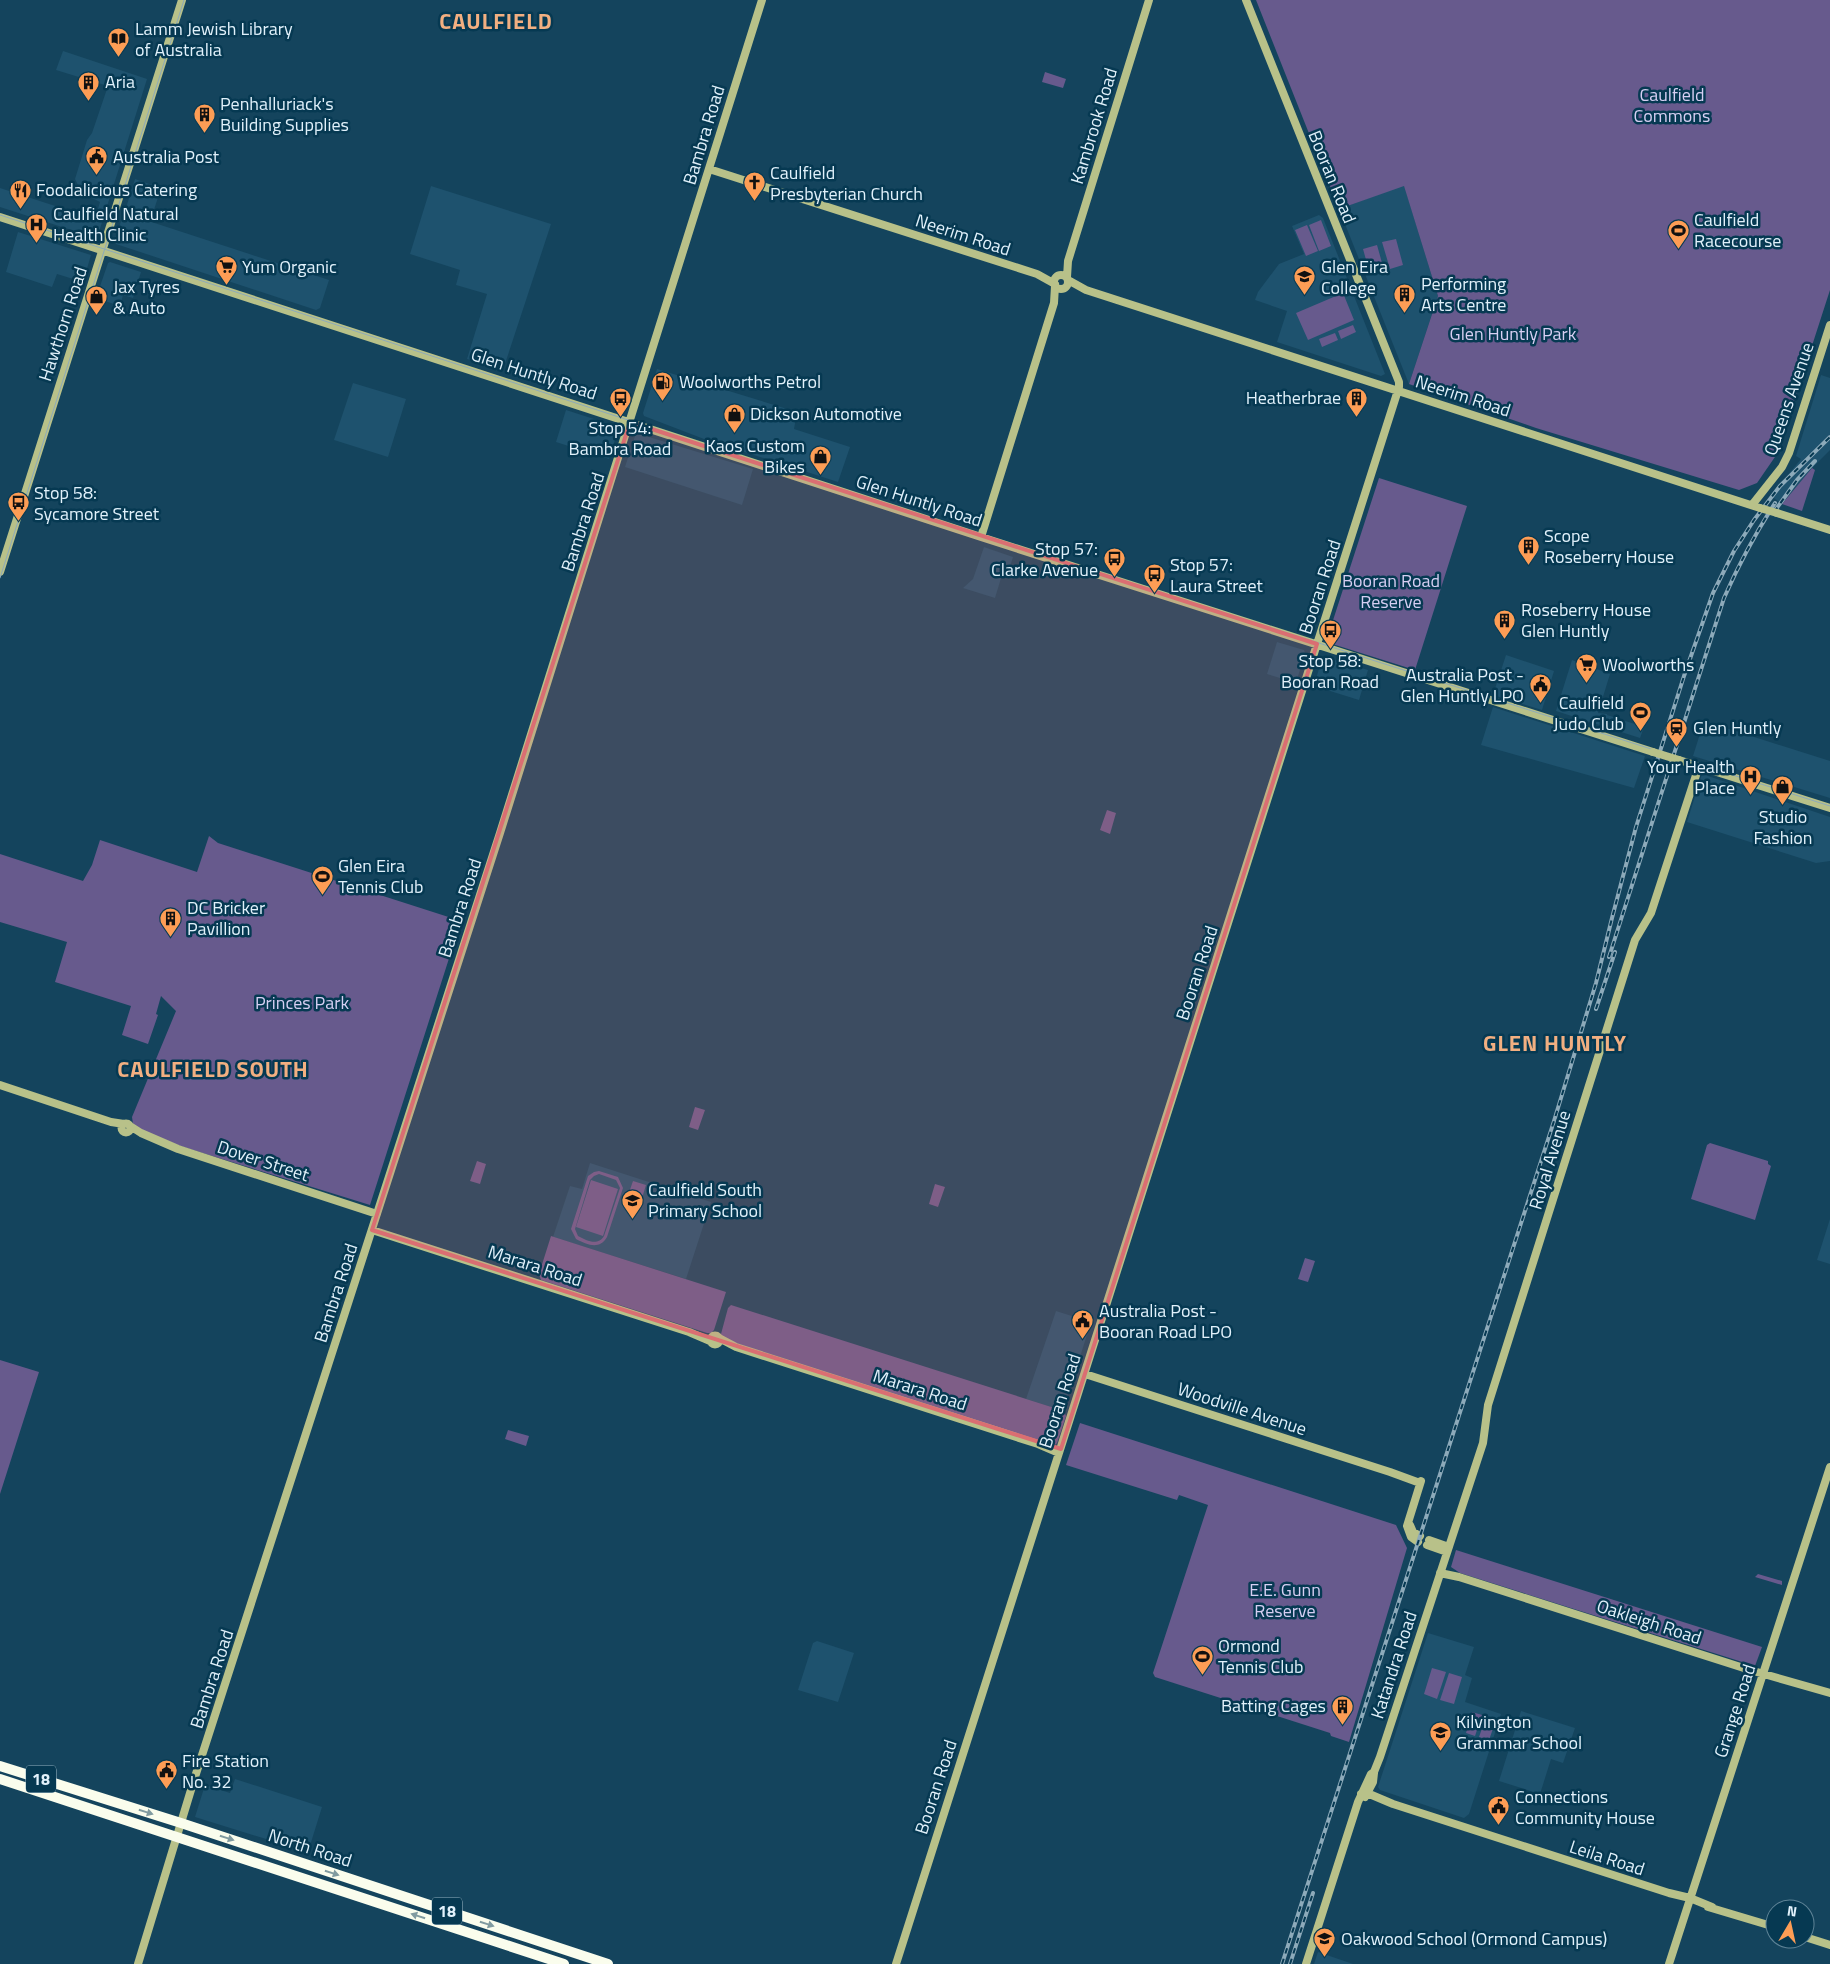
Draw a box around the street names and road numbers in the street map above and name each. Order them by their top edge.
street label: Kambrook Road [1063,64,1124,187]
street label: Bambra Road [676,82,731,188]
street label: Booran Road [1302,126,1363,227]
street label: Neerim Road [912,206,1014,263]
street label: Hawthorn Road [31,263,94,385]
street label: Queens Avenue [1757,339,1820,459]
street label: Glen Huntly Road [468,340,601,407]
street label: Neerim Road [1412,367,1514,424]
street label: Glen Huntly Road [853,467,986,534]
street label: Bambra Road [554,469,611,575]
street label: Booran Road [1292,536,1347,638]
street label: Bambra Road [431,855,488,961]
street label: Booran Road [1169,922,1224,1024]
street label: Royal Avenue [1522,1107,1577,1213]
street label: Dover Street [214,1133,313,1188]
street label: Marara Road [485,1238,586,1293]
street label: Bambra Road [307,1240,364,1346]
street label: Booran Road [1032,1350,1087,1452]
street label: Marara Road [870,1362,971,1417]
street label: Woodville Avenue [1174,1375,1310,1442]
street label: Oakleigh Road [1593,1592,1705,1651]
street label: Katandra Road [1363,1607,1424,1722]
street label: Bambra Road [183,1626,240,1732]
street label: Grange Road [1707,1660,1762,1761]
street label: Booran Road [908,1736,963,1838]
road number: 18 [26,1766,56,1792]
street label: North Road [265,1821,356,1874]
street label: Leila Road [1566,1833,1648,1882]
road number: 18 [432,1898,462,1924]

